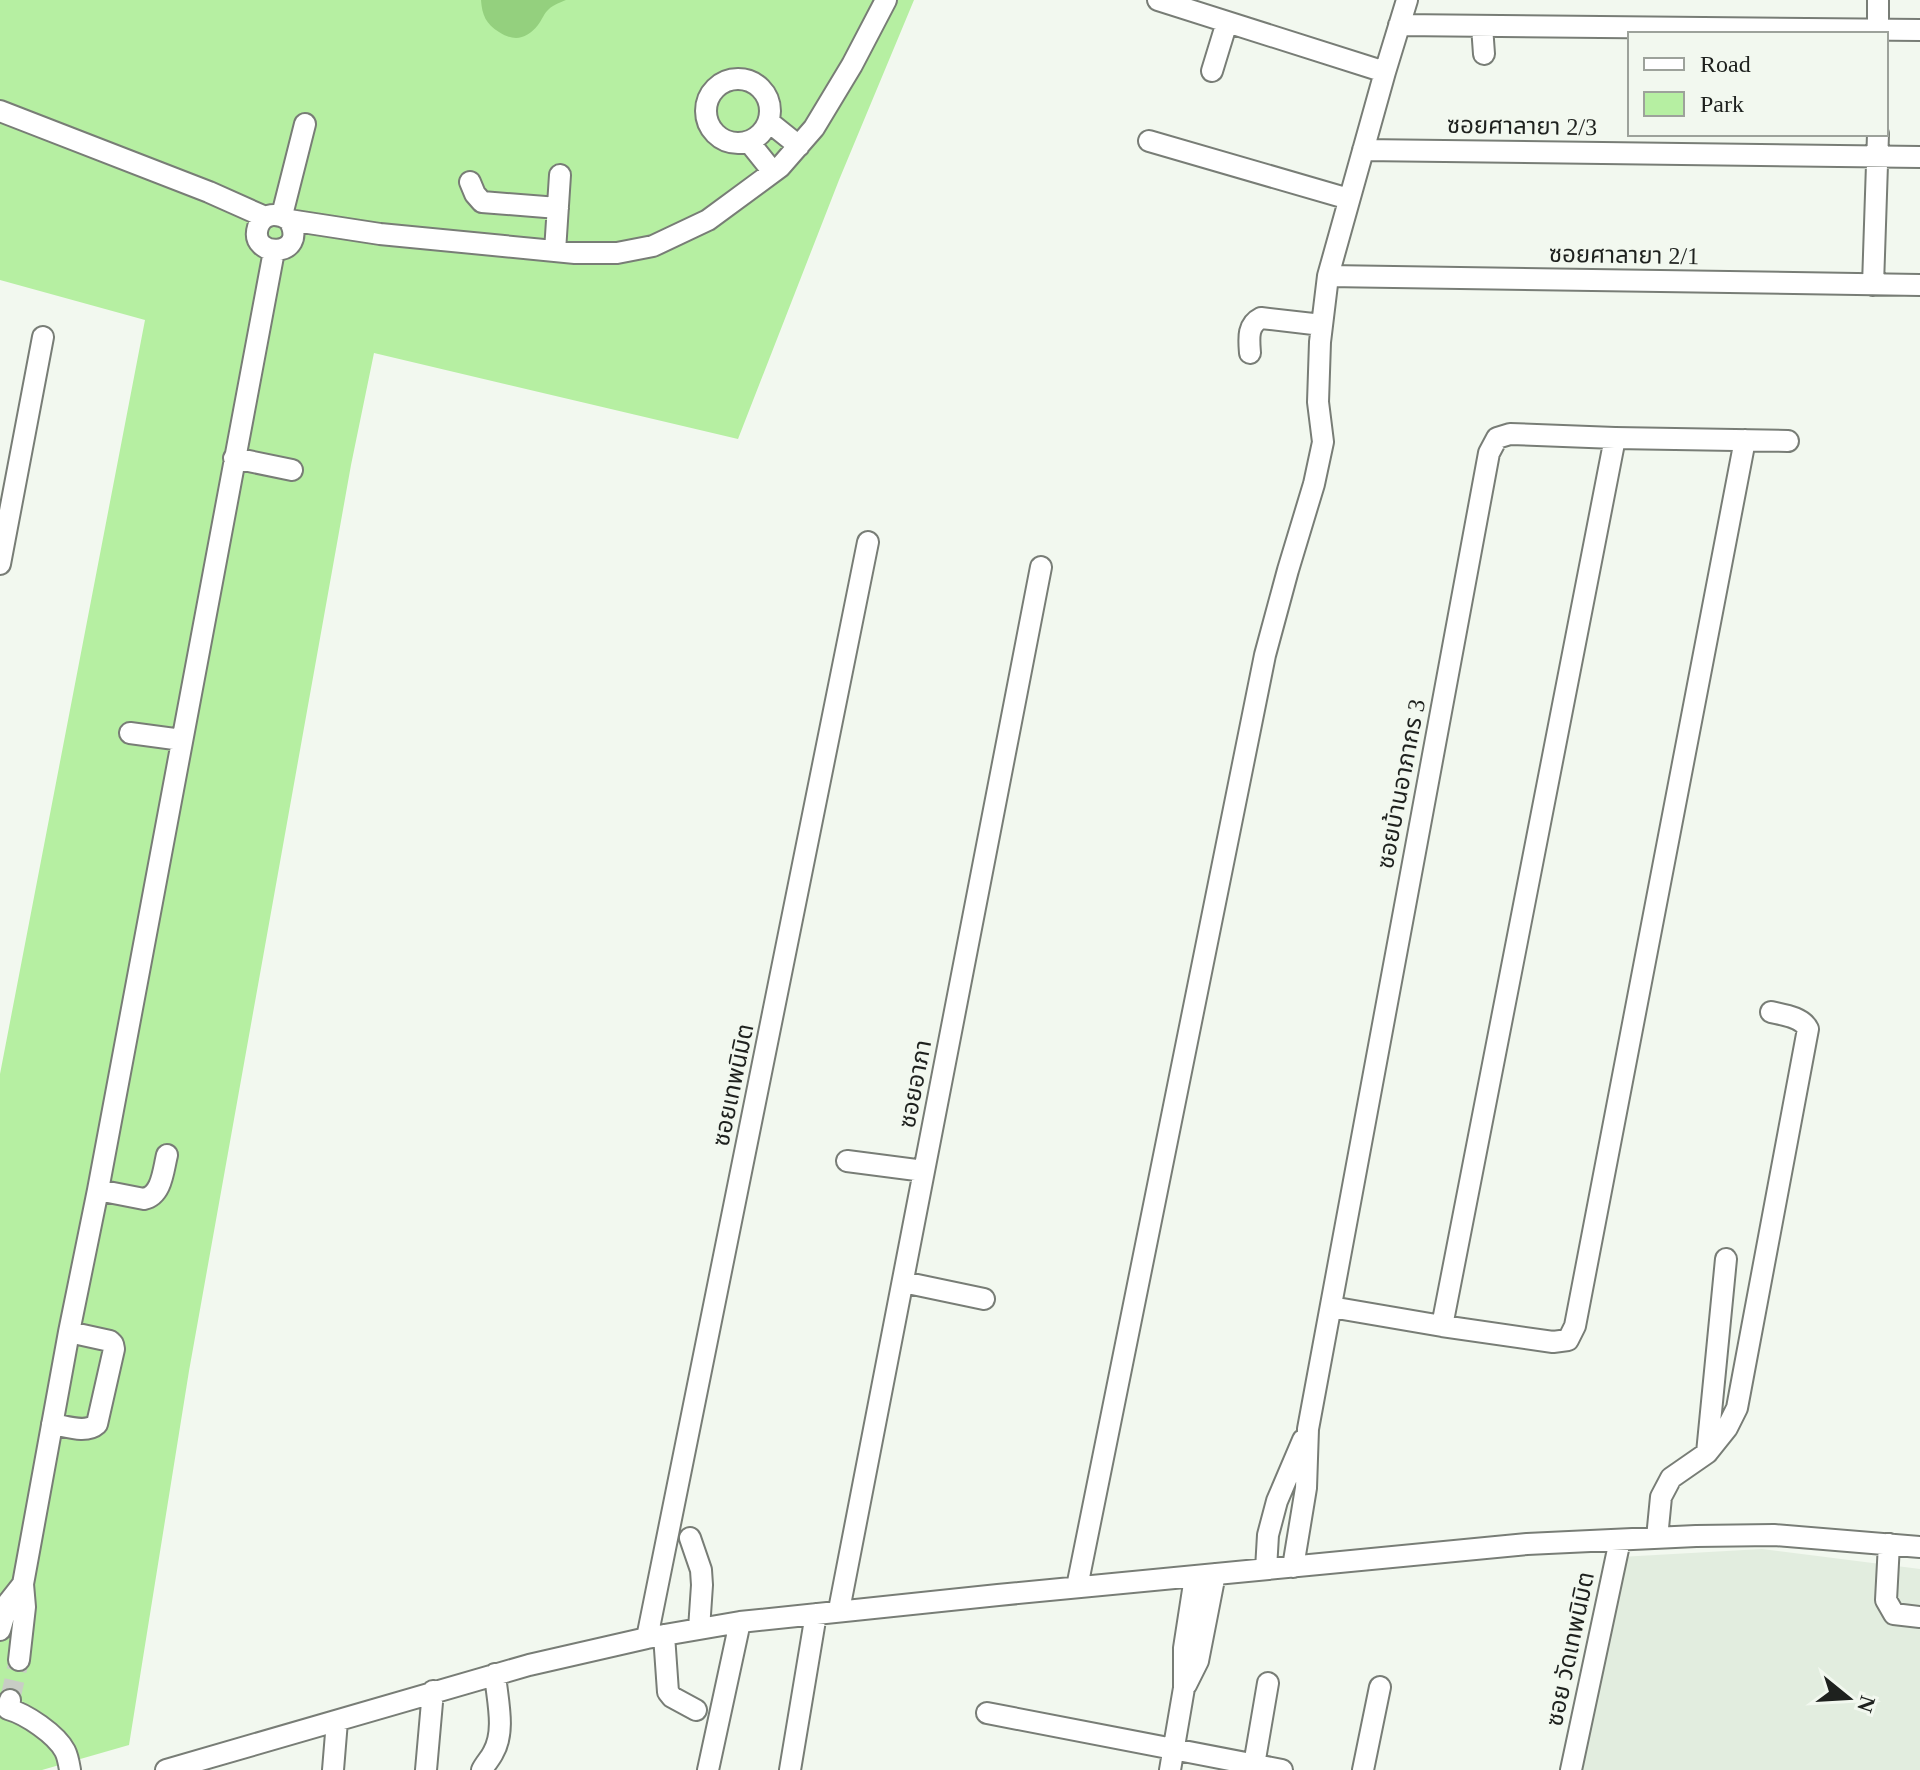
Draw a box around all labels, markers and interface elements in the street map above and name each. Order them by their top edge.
legend [1628,32,1888,136]
text: Road [1700,51,1751,77]
text: Park [1700,91,1744,117]
street label: ซอยศาลายา 2/3 [1447,112,1597,140]
street label: ซอยศาลายา 2/1 [1549,241,1699,269]
street label: ซอยบ้านอาภากร 3 [1372,697,1430,871]
street label: ซอยเทพนิมิต [707,1021,759,1149]
street label: ซอยอาภา [894,1038,936,1130]
street label: ซอย วัดเทพนิมิต [1541,1569,1599,1729]
north arrow [1808,1658,1888,1738]
text: N [1852,1693,1881,1716]

